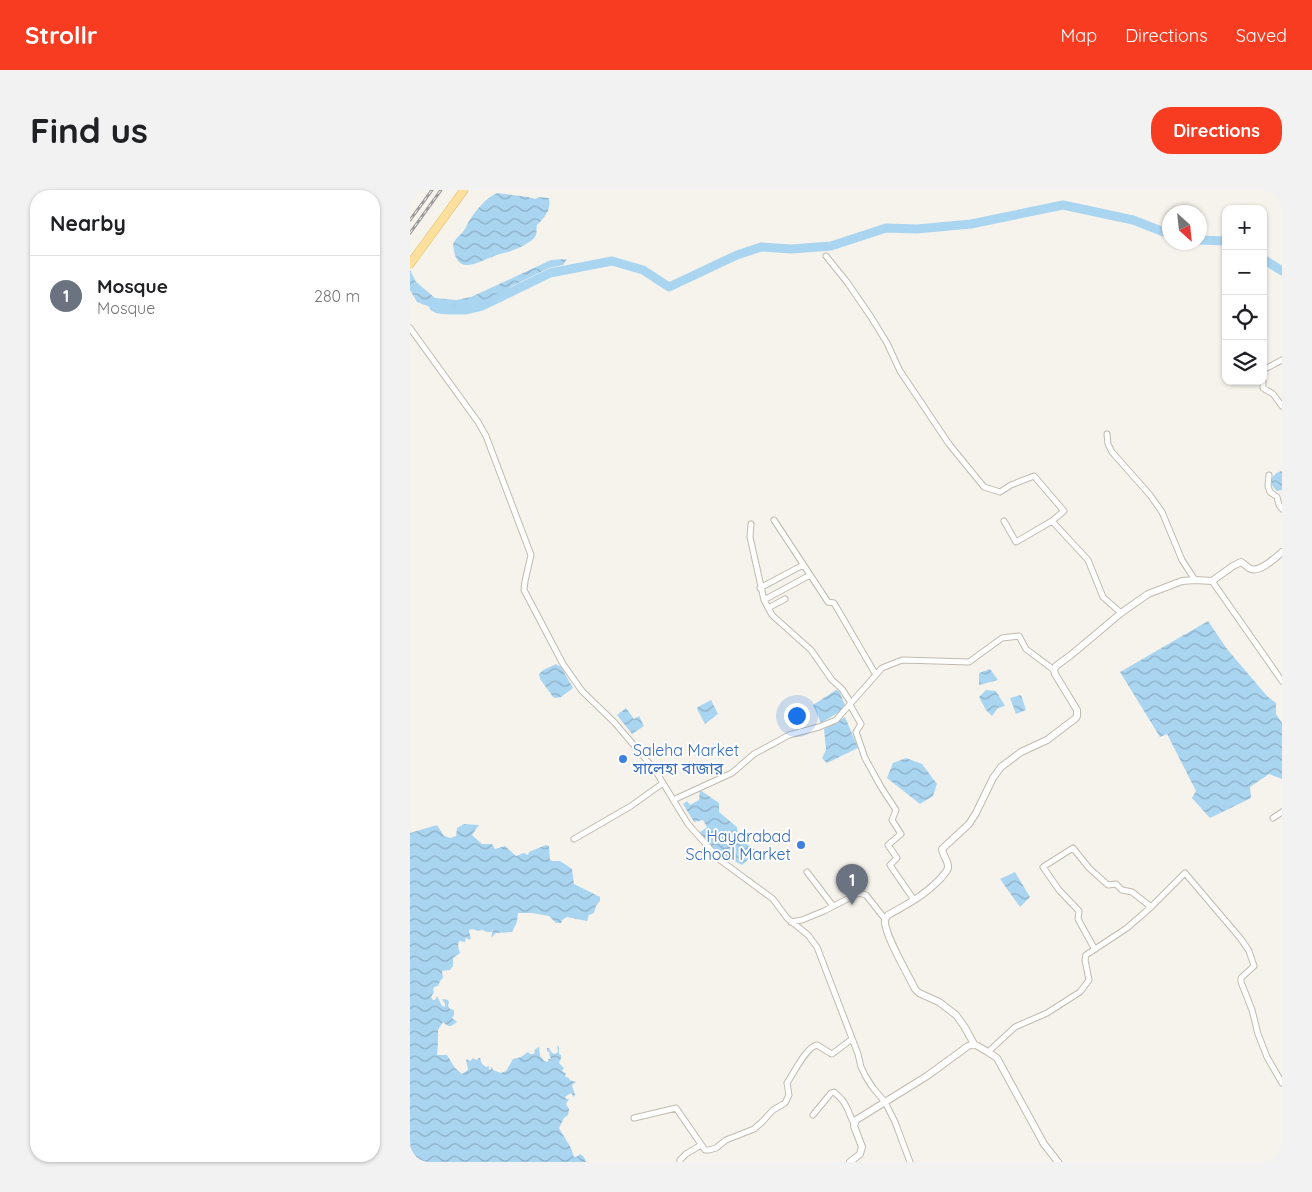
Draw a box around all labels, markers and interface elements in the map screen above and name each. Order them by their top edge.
text: Strollr [25,20,97,50]
text: Map [1060,24,1097,47]
text: Directions [1125,24,1208,47]
text: Saved [1236,24,1287,47]
button: Directions [1151,107,1282,154]
text: Find us [30,108,148,152]
north arrow [1162,205,1207,250]
map controls [1222,205,1267,385]
button: + [1222,205,1267,250]
text: Nearby [50,210,126,236]
button: − [1222,250,1267,295]
text: Mosque [97,274,168,298]
text: 1 [63,286,69,306]
text: 280 m [314,286,360,306]
button: locate [1222,295,1267,340]
text: Mosque [97,298,155,318]
button: layers [1222,340,1267,385]
your location [784,703,810,729]
place label: Saleha Market সালেহা বাজার [632,740,739,778]
marker: Saleha Market সালেহা বাজার [617,753,629,765]
place label: Haydrabad School Market [685,826,791,864]
marker: Haydrabad School Market [795,839,807,851]
pin: 1 [836,864,868,905]

